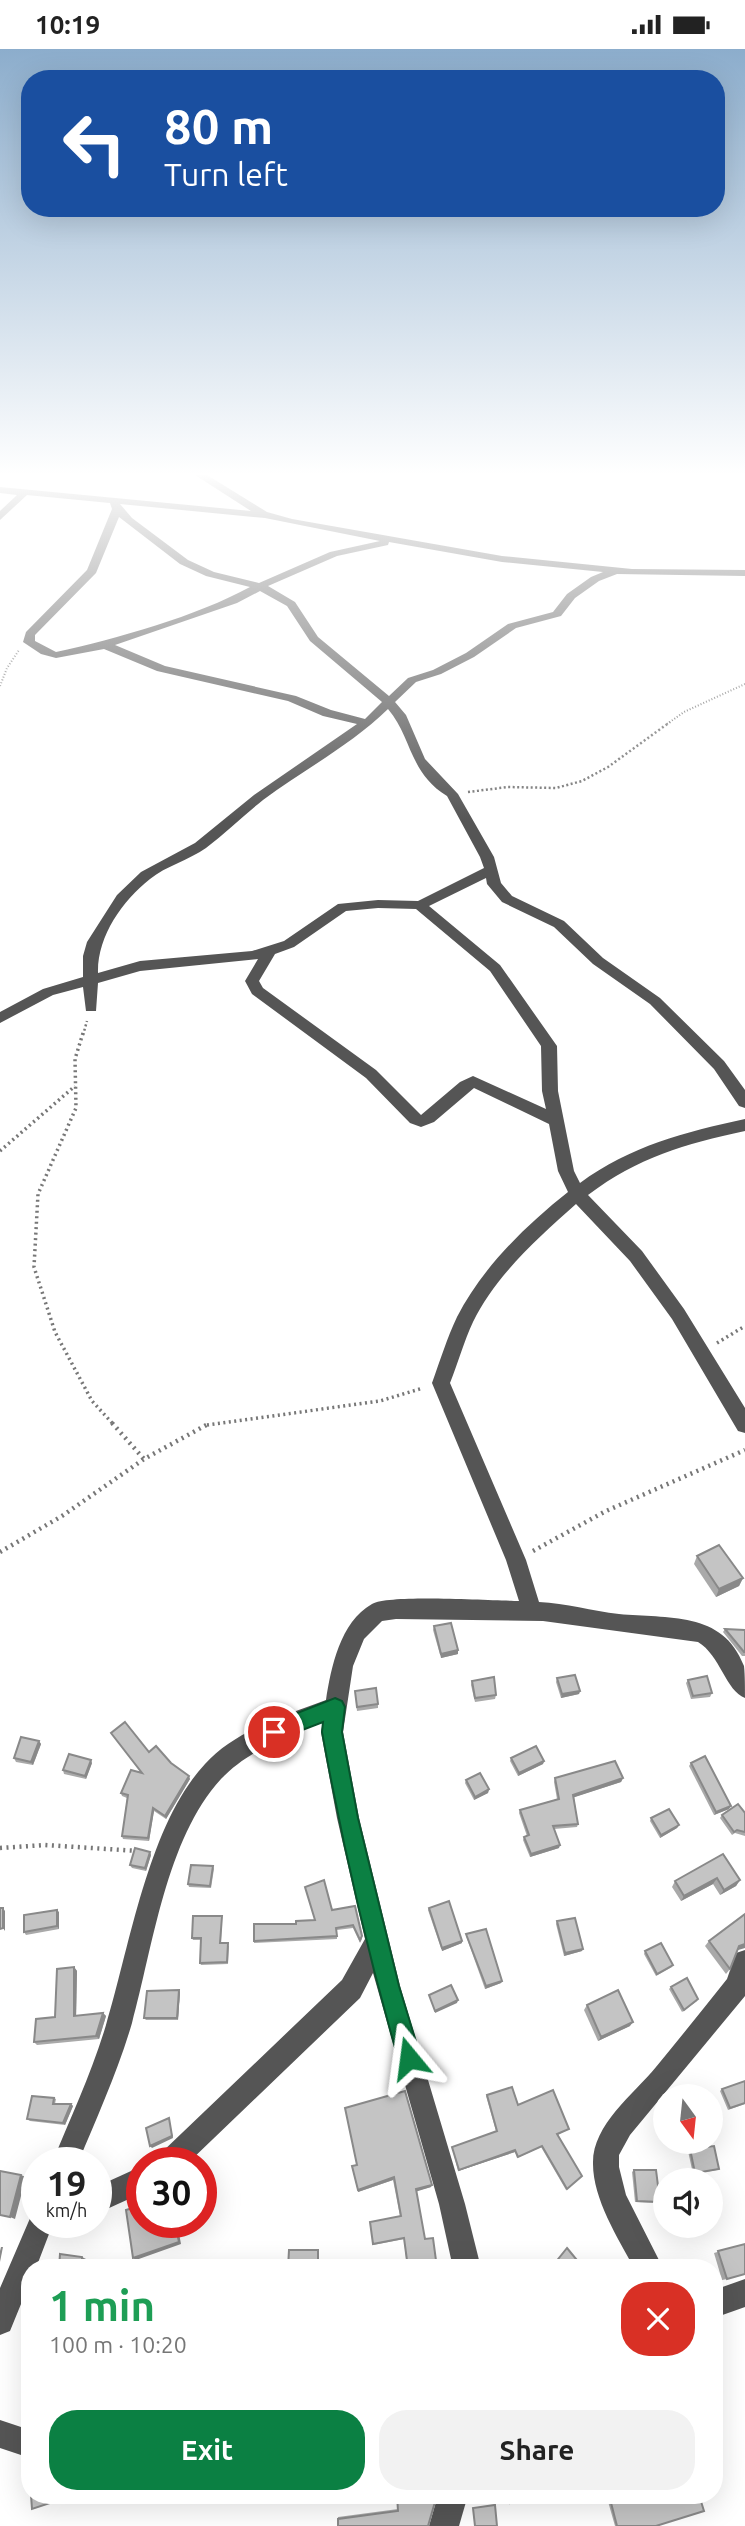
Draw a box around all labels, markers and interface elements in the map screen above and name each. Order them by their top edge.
text: 10:19 [35,10,100,39]
icon: left [49,98,140,189]
text: 80 m [164,98,273,153]
text: Turn left [164,156,288,192]
pin [244,1702,304,1762]
icon: arrive [255,1713,293,1751]
position arrow [372,2021,446,2095]
north arrow [653,2084,723,2154]
map controls [653,2084,723,2238]
speed limit sign: 30 [126,2147,217,2238]
text: 19 [47,2163,86,2203]
button: sound [653,2168,723,2238]
text: km/h [46,2200,87,2220]
text: 1 min [49,2282,155,2329]
button: close [621,2282,695,2356]
text: 100 m · 10:20 [49,2332,187,2357]
button: Exit [49,2410,365,2490]
button: Share [379,2410,695,2490]

